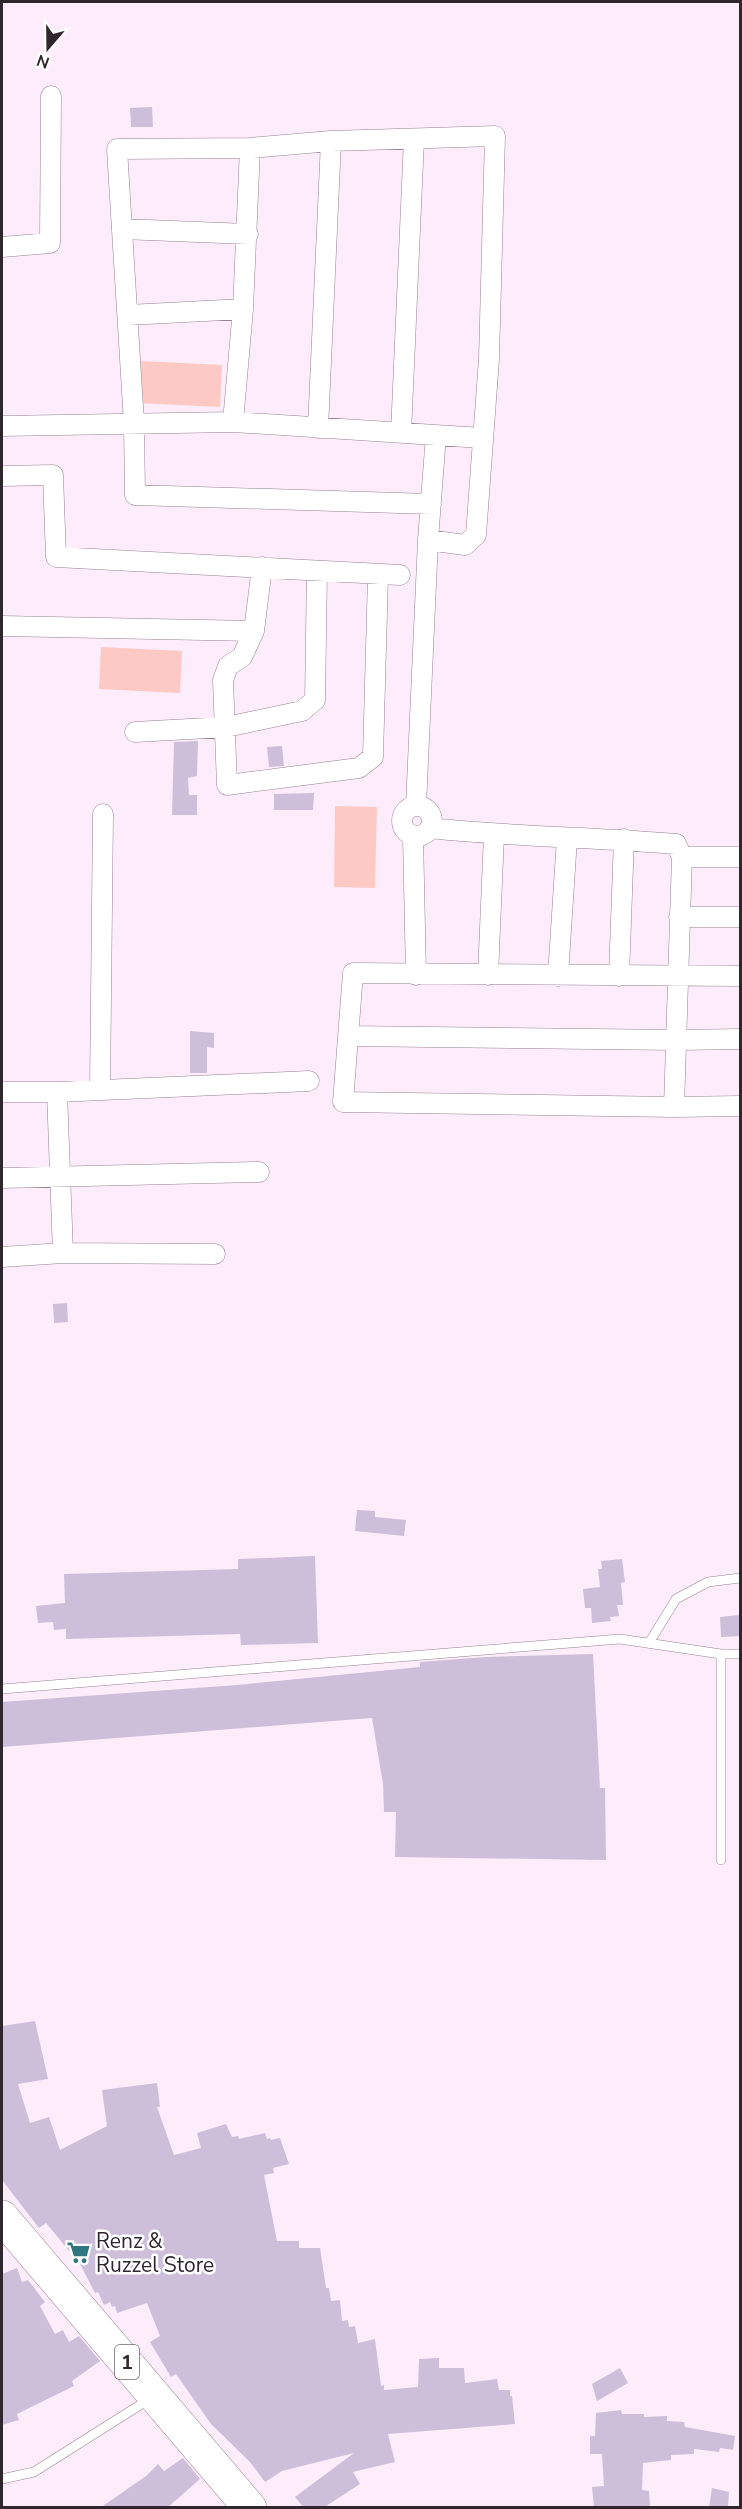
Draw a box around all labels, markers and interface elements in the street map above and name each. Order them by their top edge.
north arrow [18,18,78,78]
text: N [34,49,53,74]
place label: Renz & Ruzzel Store [96,2227,214,2279]
supermarket icon: Renz & Ruzzel Store [65,2240,91,2266]
road number: 1 [115,2345,139,2379]

